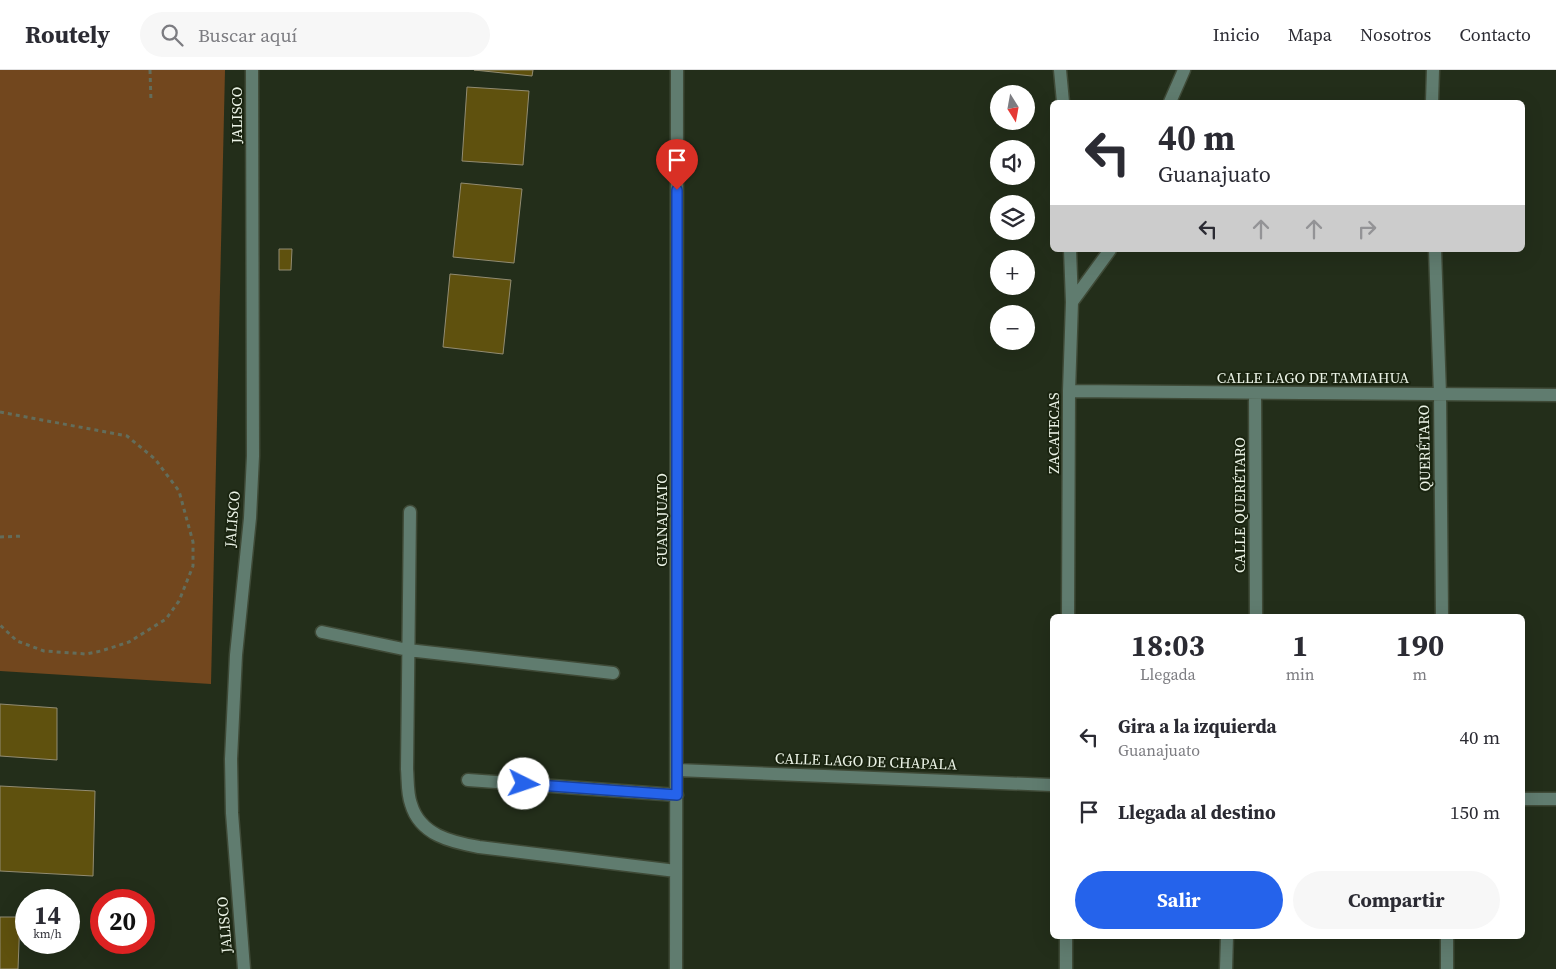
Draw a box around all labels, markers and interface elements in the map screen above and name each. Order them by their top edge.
search box [140,12,490,57]
text: Routely [25,18,110,51]
icon: search [158,21,186,49]
text: Buscar aquí [198,22,297,48]
text: Inicio [1213,22,1260,47]
text: Mapa [1288,22,1332,47]
text: Nosotros [1360,22,1431,47]
text: Contacto [1459,22,1531,47]
north arrow [990,85,1035,130]
map controls [990,85,1035,350]
street label: JALISCO [226,87,247,144]
text: 40 m [1158,114,1235,162]
icon: left [1075,120,1140,185]
pin [656,139,698,190]
button: sound [990,140,1035,185]
icon: arrive [663,146,691,174]
text: Guanajuato [1158,159,1271,189]
button: layers [990,195,1035,240]
icon: left [1194,215,1222,243]
icon: ahead [1247,215,1275,243]
icon: ahead [1300,215,1328,243]
icon: right [1353,215,1381,243]
button: + [990,250,1035,295]
button: − [990,305,1035,350]
street label: CALLE LAGO DE TAMIAHUA [1217,367,1409,388]
street label: ZACATECAS [1043,392,1064,474]
street label: QUERÉTARO [1413,404,1435,492]
street label: CALLE QUERÉTARO [1229,437,1250,573]
street label: GUANAJUATO [651,473,672,567]
street label: JALISCO [219,490,245,549]
text: 18:03 [1131,625,1205,666]
text: 1 [1292,625,1308,666]
text: 190 [1395,625,1444,666]
text: Llegada [1140,663,1196,685]
text: min [1286,663,1315,685]
text: m [1413,663,1427,685]
text: Gira a la izquierda [1118,713,1277,739]
icon: left [1075,723,1103,751]
text: 40 m [1459,724,1500,750]
text: Guanajuato [1118,739,1200,761]
street label: CALLE LAGO DE CHAPALA [775,747,958,775]
position arrow [497,757,549,809]
icon: arrive [1075,798,1103,826]
text: Llegada al destino [1118,799,1276,825]
text: 150 m [1450,799,1500,825]
button: Salir [1075,871,1283,929]
button: Compartir [1293,871,1500,929]
speed limit sign: 20 [90,889,155,954]
street label: JALISCO [211,896,237,955]
text: 14 [34,898,61,932]
text: km/h [33,926,62,942]

